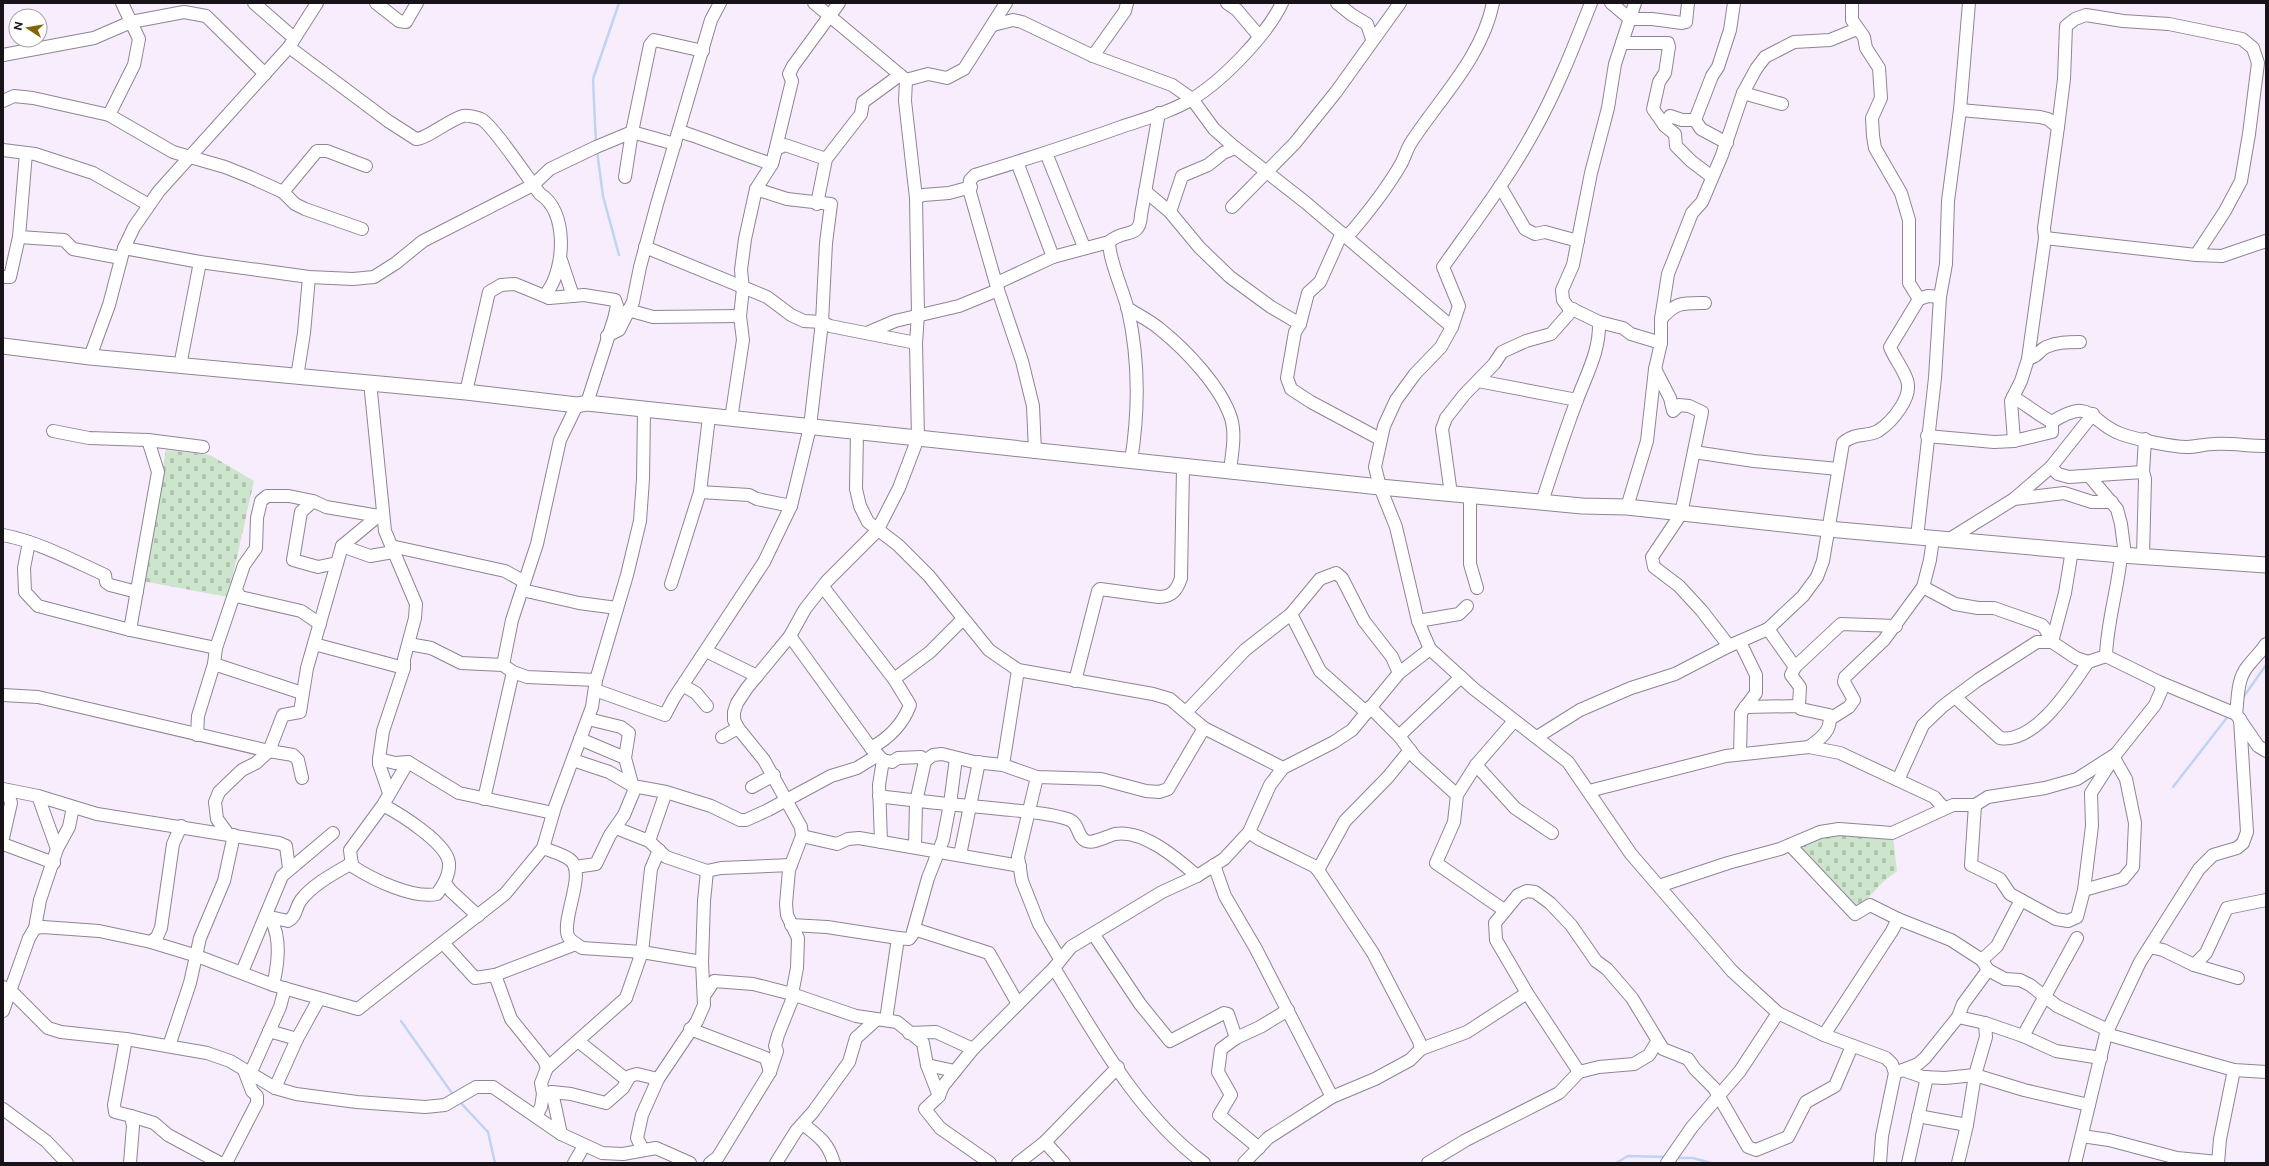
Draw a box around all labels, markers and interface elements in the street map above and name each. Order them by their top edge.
north arrow [8,8,48,48]
text: N [11,20,25,31]

